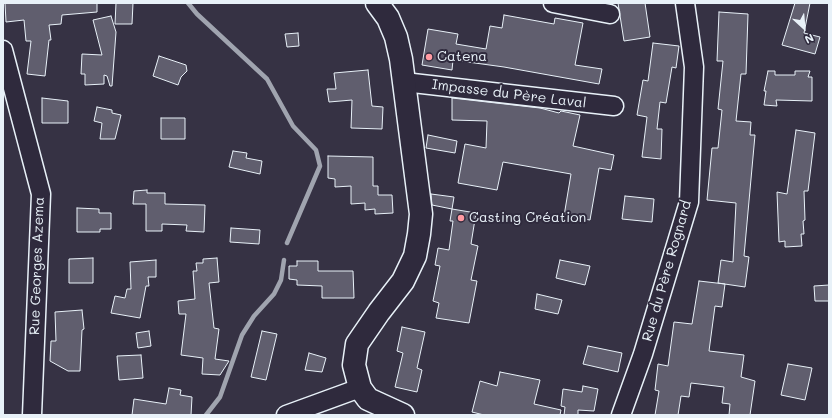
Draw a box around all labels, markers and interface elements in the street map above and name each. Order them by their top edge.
north arrow [784,8,824,48]
text: N [802,31,817,48]
place label: Catena [437,49,487,65]
marker: Catena [424,52,434,62]
street label: Impasse du Père Laval [431,76,587,112]
street label: Rue Georges Azema [26,197,48,335]
street label: Rue du Père Rognard [639,199,695,343]
place label: Casting Création [469,210,586,226]
marker: Casting Création [456,213,466,223]

